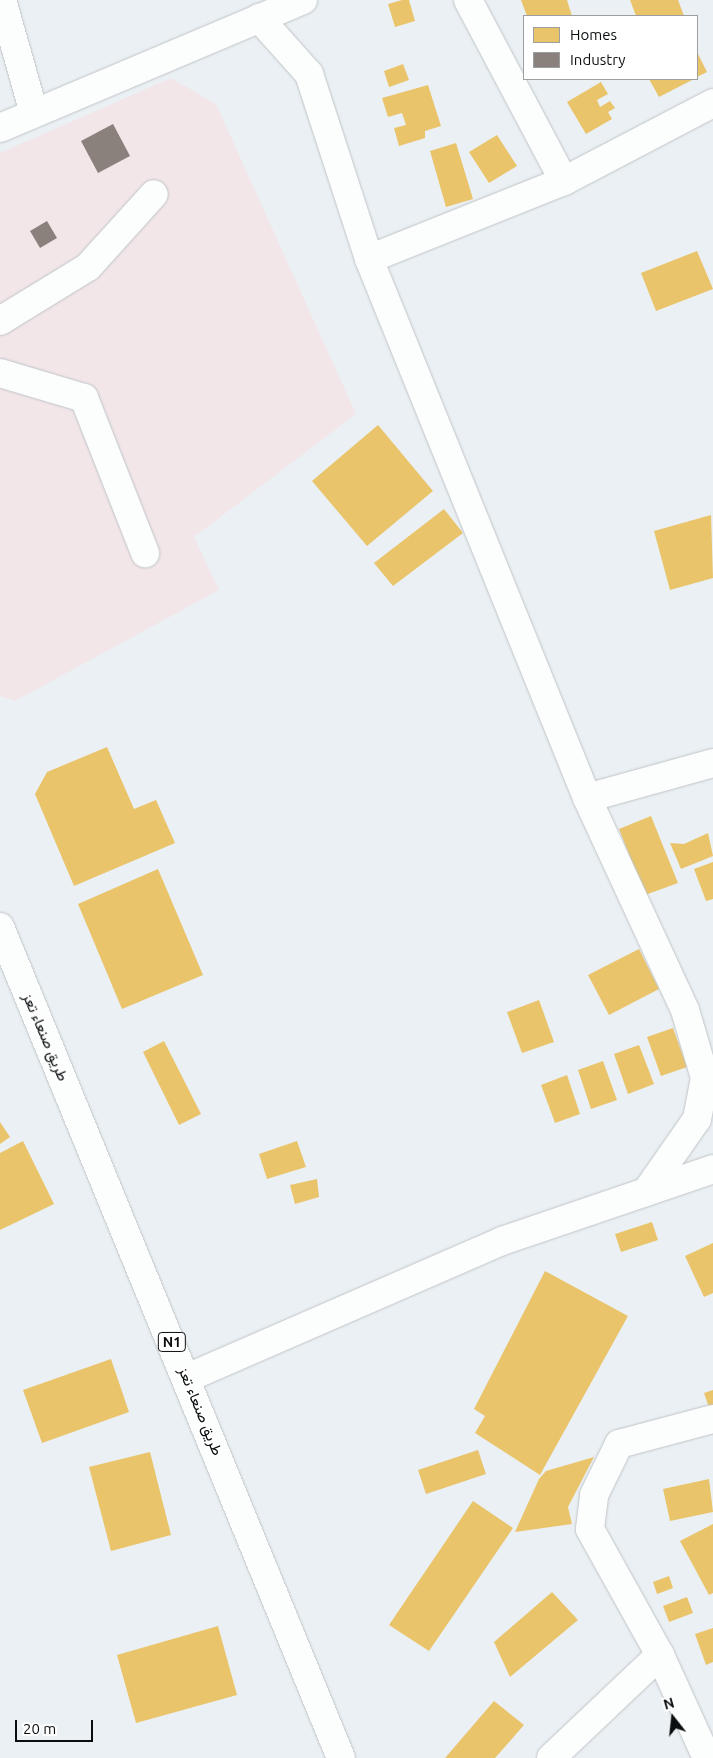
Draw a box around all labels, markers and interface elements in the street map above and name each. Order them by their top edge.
legend [523,15,698,80]
text: Homes [570,26,617,43]
text: Industry [570,51,625,68]
street label: طريق صنعاء تعز [19,990,73,1084]
road number: N1 [157,1330,187,1354]
street label: طريق صنعاء تعز [175,1364,227,1458]
north arrow [648,1693,698,1743]
text: N [662,1694,676,1713]
scale bar [18,1710,95,1742]
text: 20 m [23,1720,56,1737]

